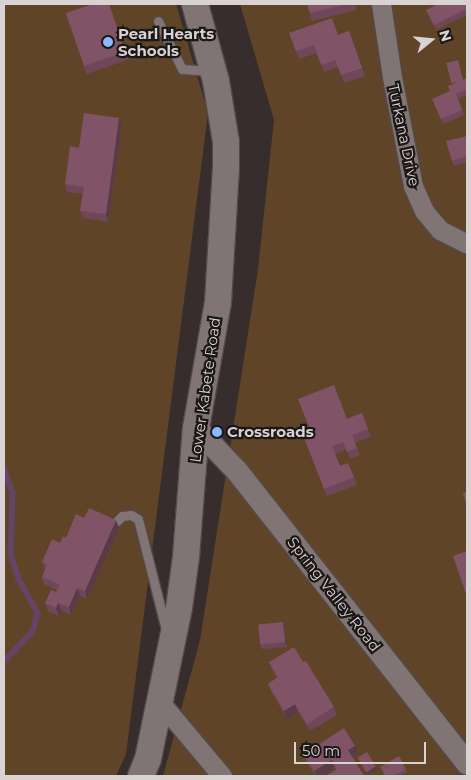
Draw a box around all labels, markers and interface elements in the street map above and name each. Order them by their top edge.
north arrow [406,15,456,65]
place label: Pearl Hearts Schools [118,24,214,59]
text: N [435,28,456,44]
marker: Pearl Hearts Schools [102,36,114,48]
street label: Turkana Drive [384,82,424,188]
street label: Lower Kabete Road [186,316,224,464]
place label: Crossroads [227,423,314,441]
marker: Crossroads [211,426,223,438]
street label: Spring Valley Road [284,533,384,655]
scale bar [296,732,428,764]
text: 50 m [302,741,340,760]

